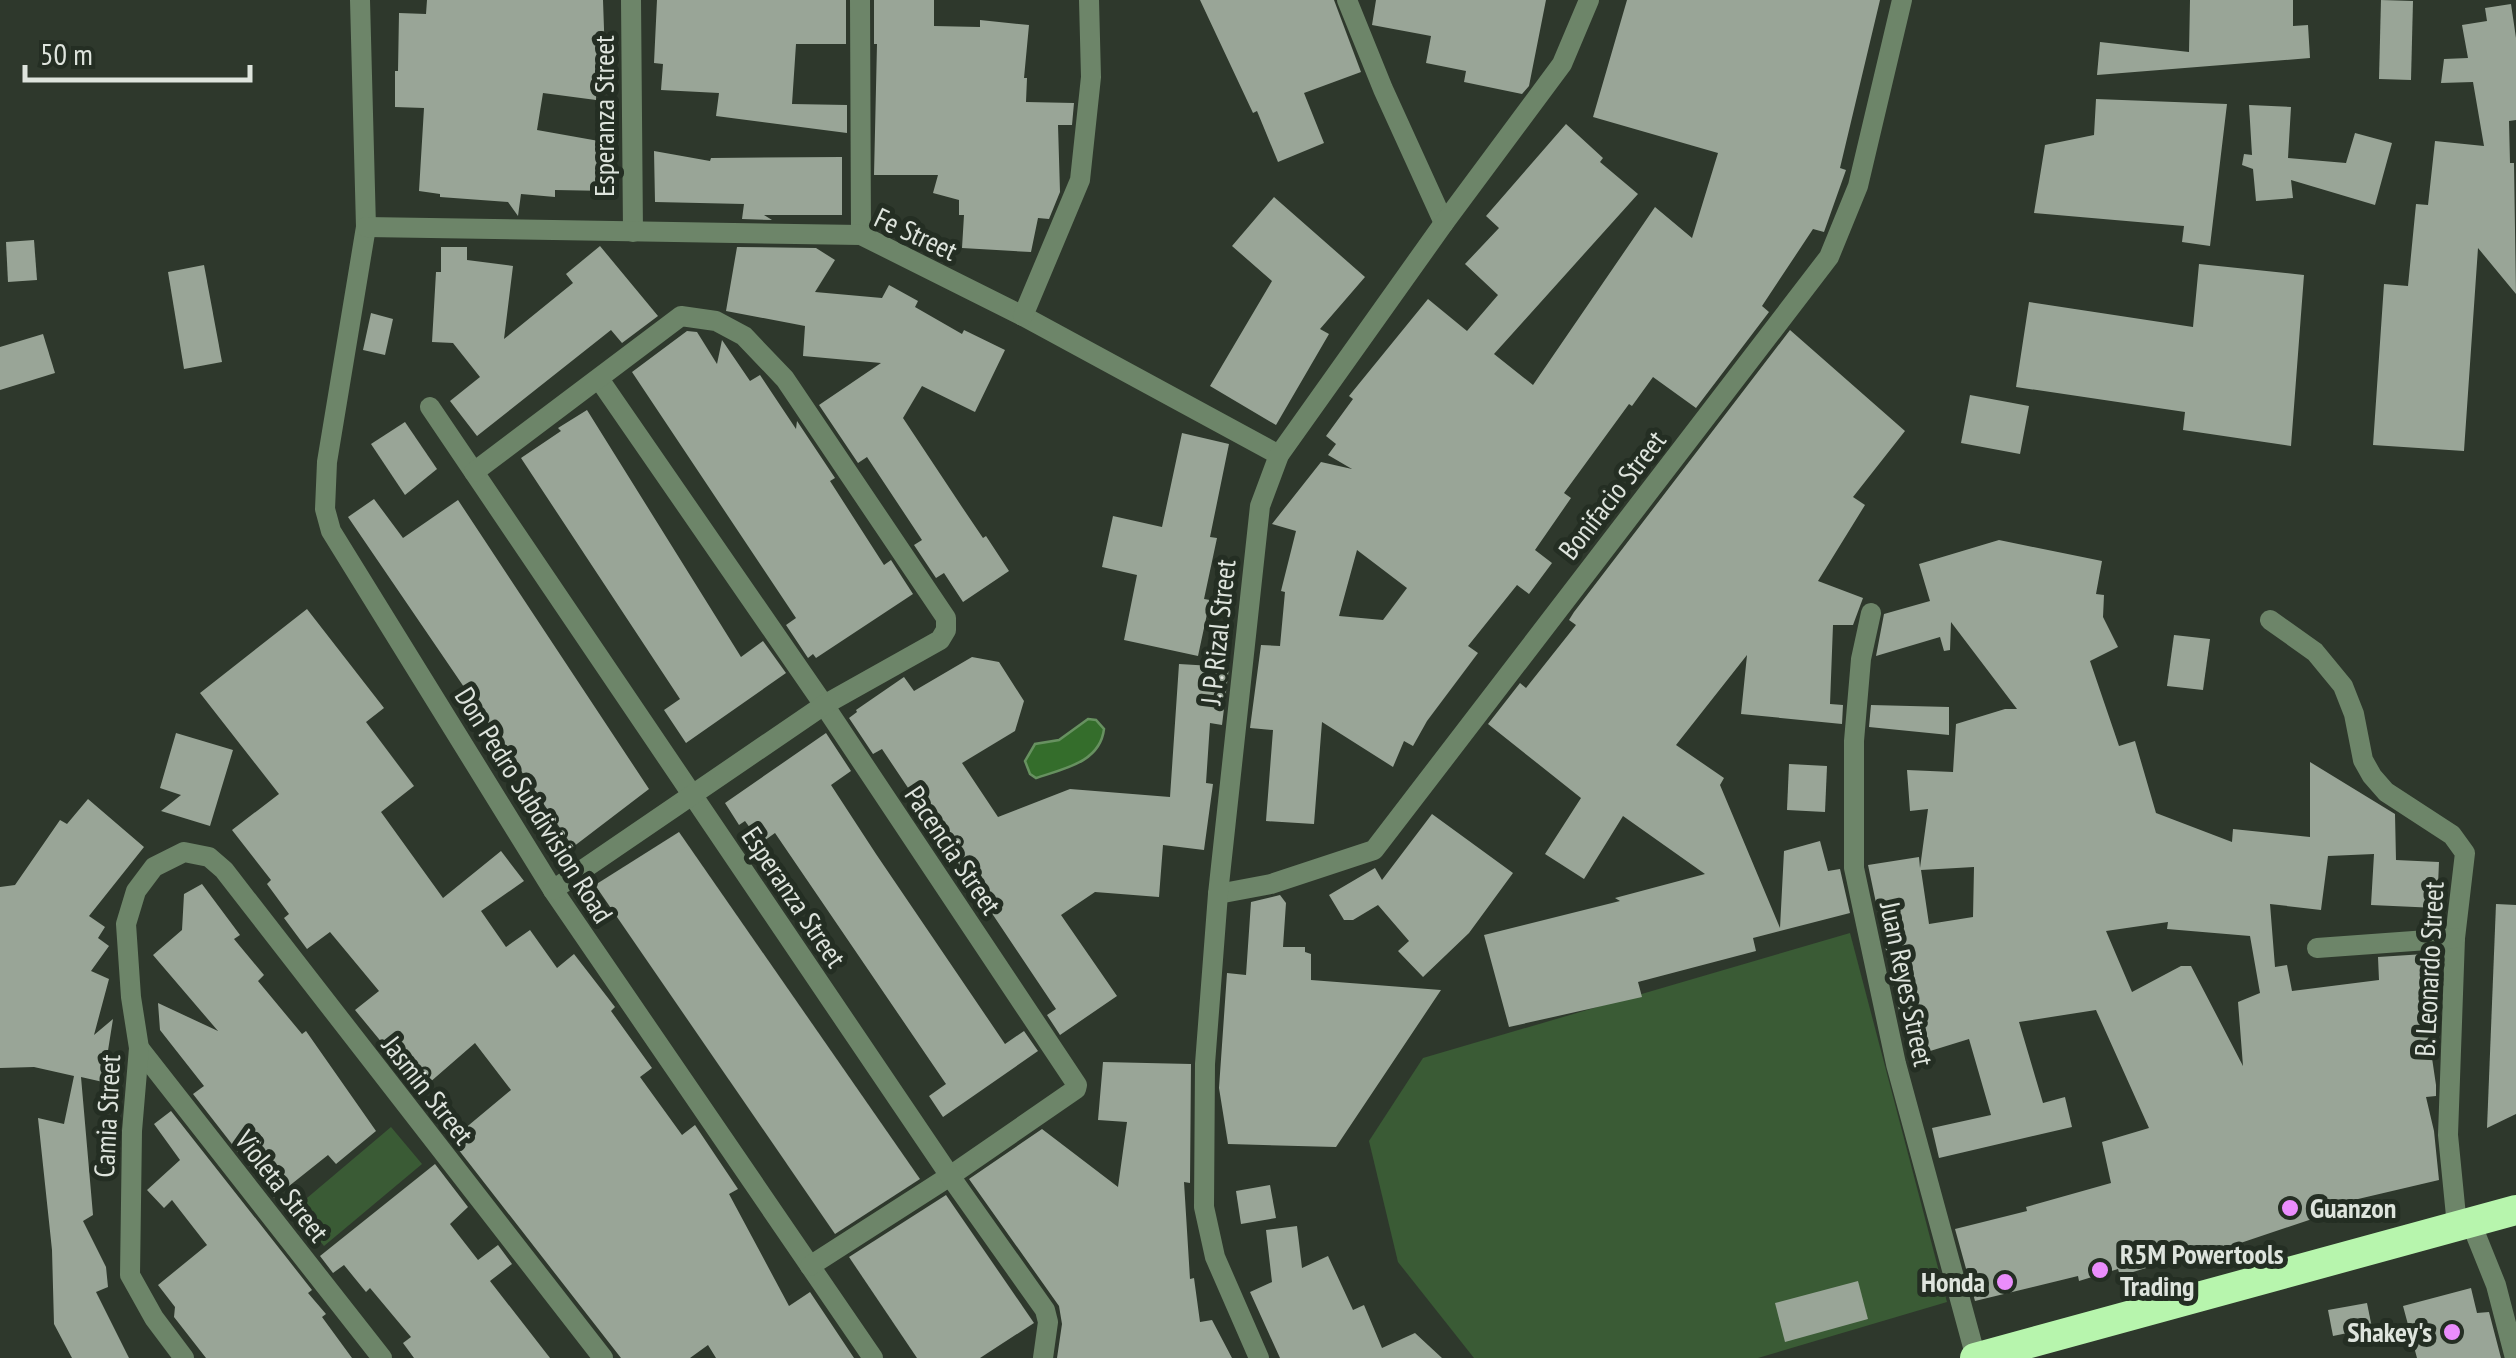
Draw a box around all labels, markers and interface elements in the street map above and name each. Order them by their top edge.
scale bar [25,20,250,82]
text: 50 m [40,34,93,73]
street label: Esperanza Street [585,35,622,197]
street label: Fe Street [869,198,964,269]
street label: Bonifacio Street [1550,422,1674,567]
street label: J. P. Rizal Street [1191,557,1244,707]
street label: Don Pedro Subdivision Road [447,680,622,930]
street label: Pacencia Street [897,778,1010,921]
street label: Esperanza Street [734,819,855,974]
street label: B. Leonardo Street [2405,880,2452,1058]
street label: Juan Reyes Street [1872,897,1943,1070]
street label: Jasmin Street [374,1027,483,1152]
street label: Camia Street [85,1053,128,1178]
street label: Violeta Street [227,1121,338,1249]
place label: Guanzon [2310,1189,2396,1226]
marker: Guanzon [2279,1197,2301,1219]
place label: R5M Powertools Trading [2120,1235,2284,1304]
marker: R5M Powertools Trading [2089,1259,2111,1281]
place label: Honda [1921,1263,1985,1300]
marker: Honda [1994,1271,2016,1293]
place label: Shakey's [2347,1313,2432,1350]
marker: Shakey's [2441,1321,2463,1343]

